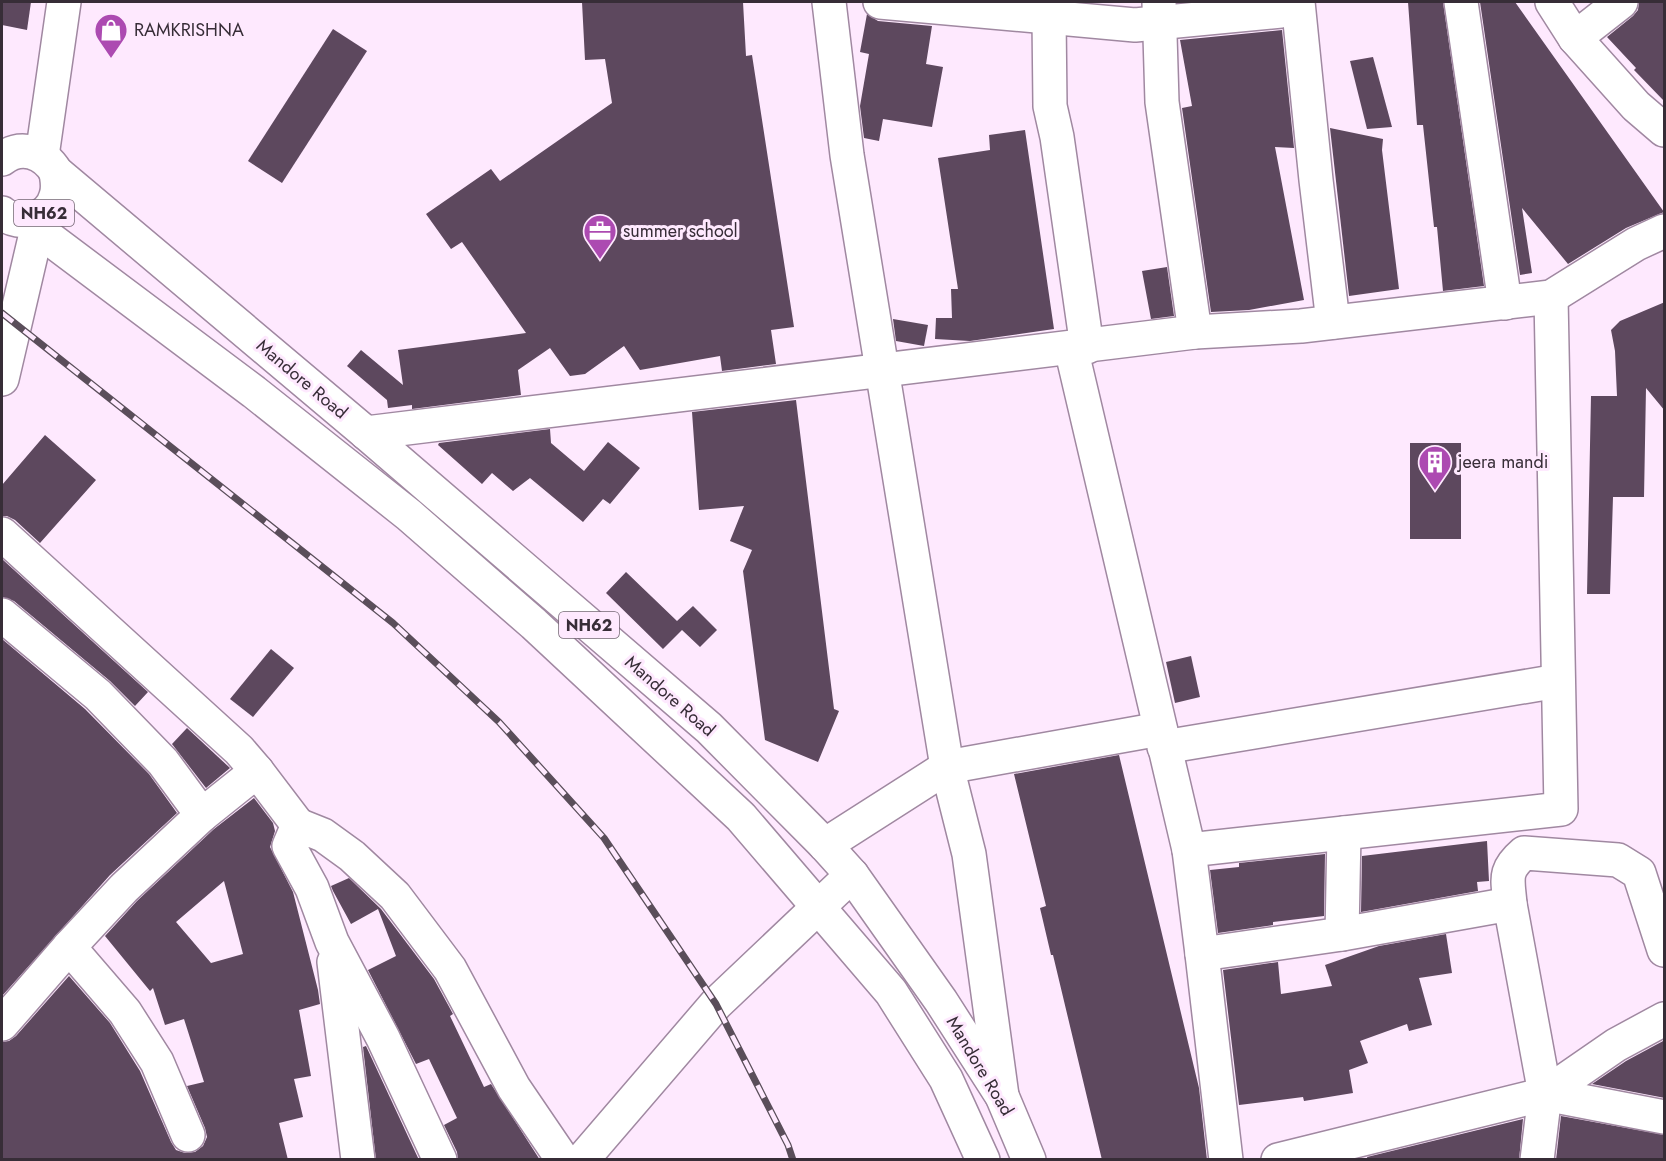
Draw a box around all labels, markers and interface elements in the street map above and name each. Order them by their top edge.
shop icon: RAMKRISHNA [93,12,129,59]
place label: RAMKRISHNA [134,17,244,43]
road number: NH62 [14,200,74,226]
office icon: summer school [582,213,618,260]
place label: summer school [623,218,738,244]
street label: Mandore Road [251,333,353,425]
building icon: jeera mandi [1417,444,1453,491]
place label: jeera mandi [1456,449,1548,475]
road number: NH62 [559,612,619,638]
street label: Mandore Road [619,649,721,743]
street label: Mandore Road [940,1011,1020,1121]

